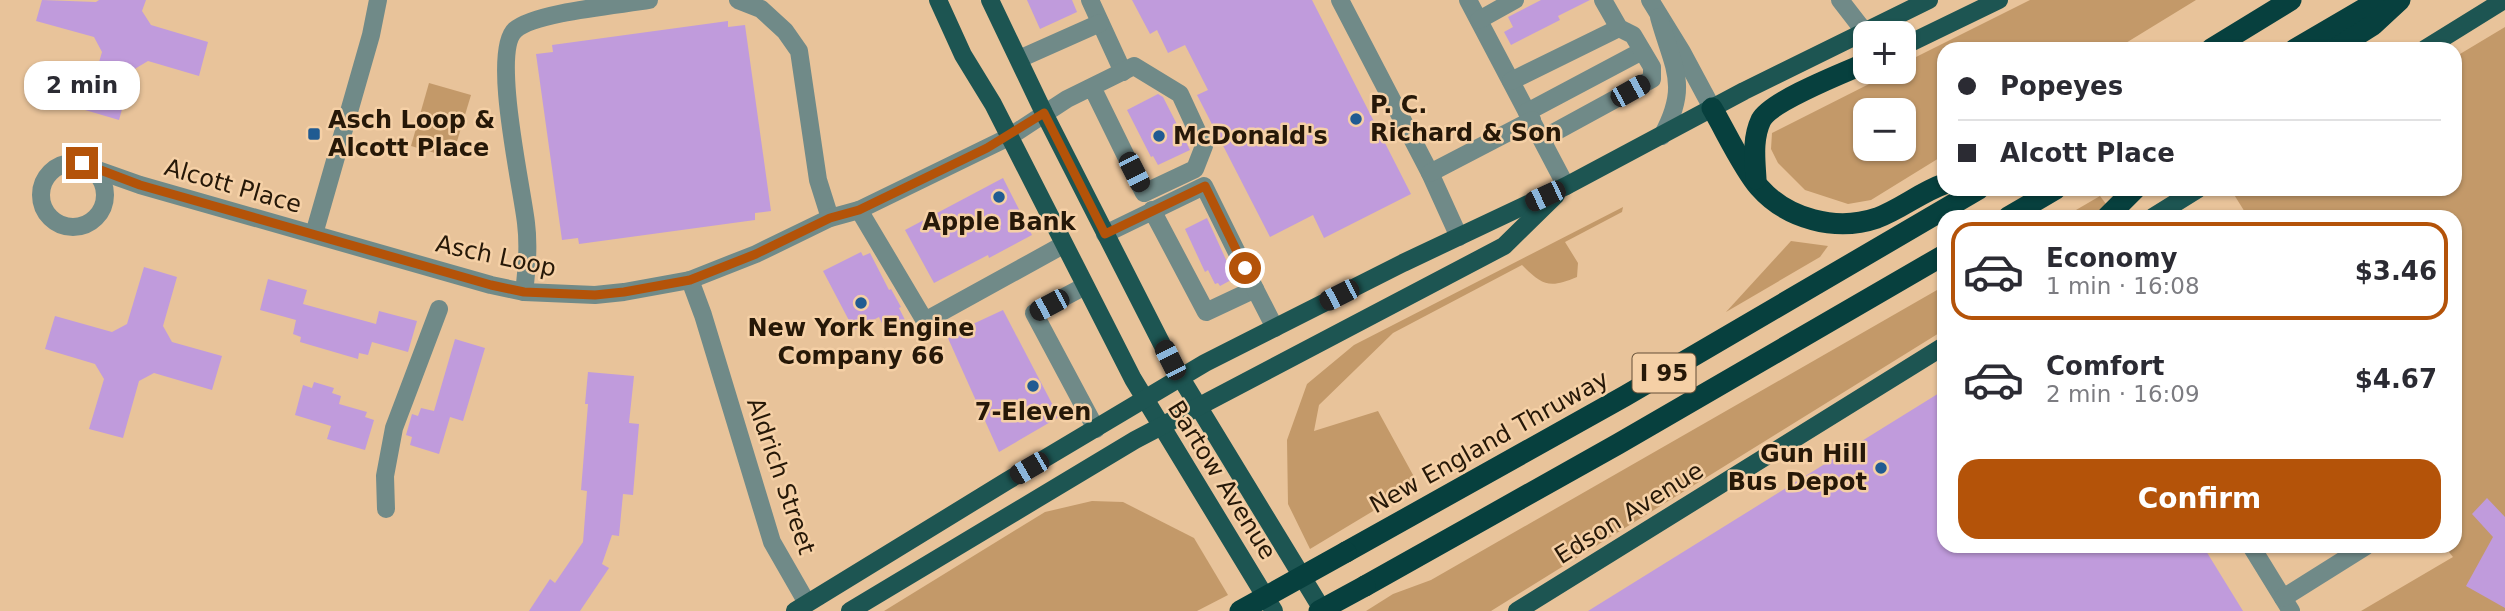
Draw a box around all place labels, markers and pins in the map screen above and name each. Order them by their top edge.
place label: P. C. Richard & Son [1370,91,1562,147]
place label: Asch Loop & Alcott Place [328,106,495,162]
marker: P. C. Richard & Son [1348,111,1364,127]
place label: McDonald's [1173,122,1328,150]
marker: Asch Loop & Alcott Place [306,126,322,142]
marker: McDonald's [1151,128,1167,144]
marker: Apple Bank [991,189,1007,205]
place label: Apple Bank [922,208,1077,236]
marker: New York Engine Company 66 [853,295,869,311]
place label: New York Engine Company 66 [748,314,974,370]
marker: 7-Eleven [1025,378,1041,394]
place label: 7-Eleven [975,398,1091,426]
place label: Gun Hill Bus Depot [1728,440,1867,496]
marker: Gun Hill Bus Depot [1873,460,1889,476]

